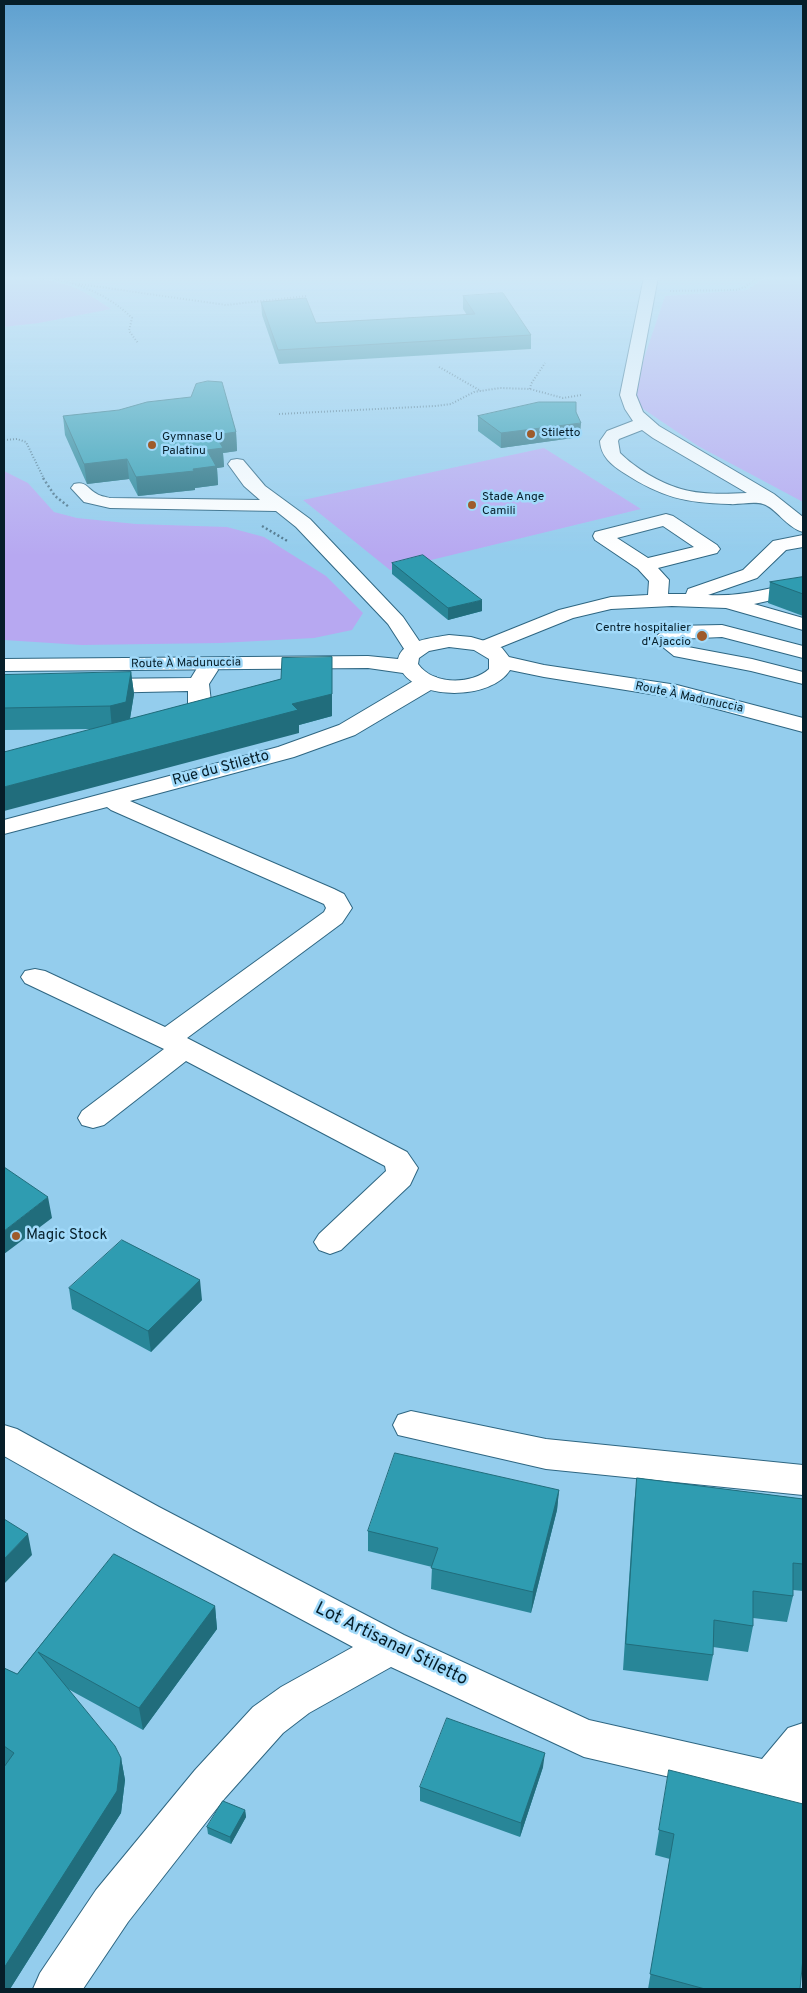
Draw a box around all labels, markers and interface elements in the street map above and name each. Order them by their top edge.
place label: Stiletto [541,427,580,441]
marker: Stiletto [525,428,537,440]
place label: Gymnase U Palatinu [162,431,223,459]
marker: Gymnase U Palatinu [146,439,158,451]
place label: Stade Ange Camili [482,491,544,519]
marker: Stade Ange Camili [466,499,478,511]
place label: Centre hospitalier d'Ajaccio [595,622,691,650]
marker: Centre hospitalier d'Ajaccio [695,629,709,643]
street label: Route À Madunuccia [131,656,241,672]
street label: Route À Madunuccia [634,680,744,716]
street label: Rue du Stiletto [171,747,271,791]
place label: Magic Stock [26,1227,107,1245]
marker: Magic Stock [10,1230,22,1242]
street label: Lot Artisanal Stiletto [311,1599,471,1691]

